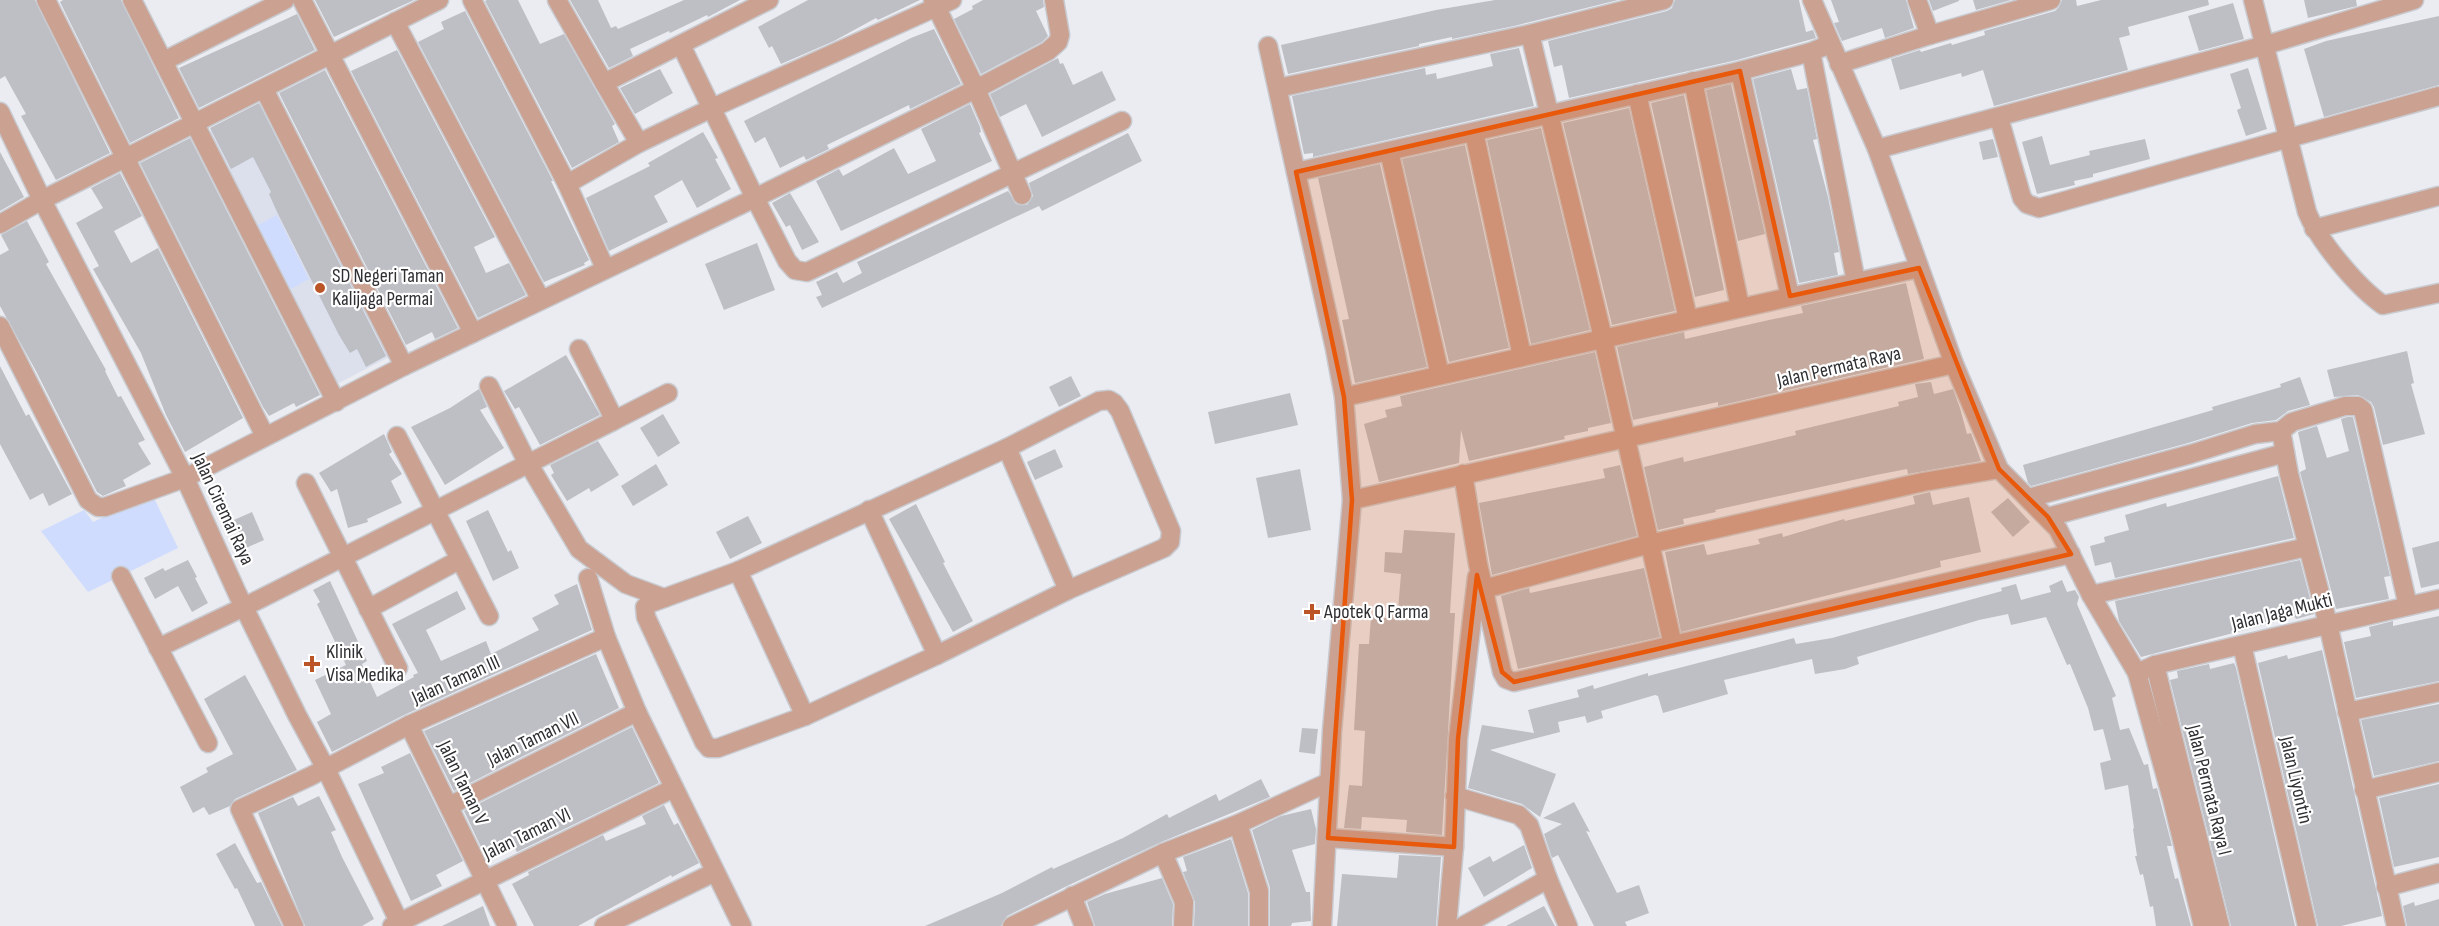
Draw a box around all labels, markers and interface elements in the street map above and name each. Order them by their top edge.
place label: SD Negeri Taman Kalijaga Permai [332,264,444,311]
marker: SD Negeri Taman Kalijaga Permai [313,281,327,295]
street label: Jalan Permata Raya [1774,341,1903,393]
street label: Jalan Ciremai Raya [186,448,259,569]
street label: Jalan Jaga Mukti [2228,588,2335,636]
place label: Apotek Q Farma [1323,600,1429,624]
marker: Apotek Q Farma [1305,605,1319,619]
place label: Klinik Visa Medika [326,640,404,687]
street label: Jalan Taman III [407,650,504,710]
marker: Klinik Visa Medika [303,655,321,673]
street label: Jalan Taman VII [482,707,583,772]
street label: Jalan Permata Raya I [2181,721,2237,858]
street label: Jalan Liyontin [2274,733,2318,826]
street label: Jalan Taman V [432,736,494,829]
street label: Jalan Taman VI [478,802,575,866]

